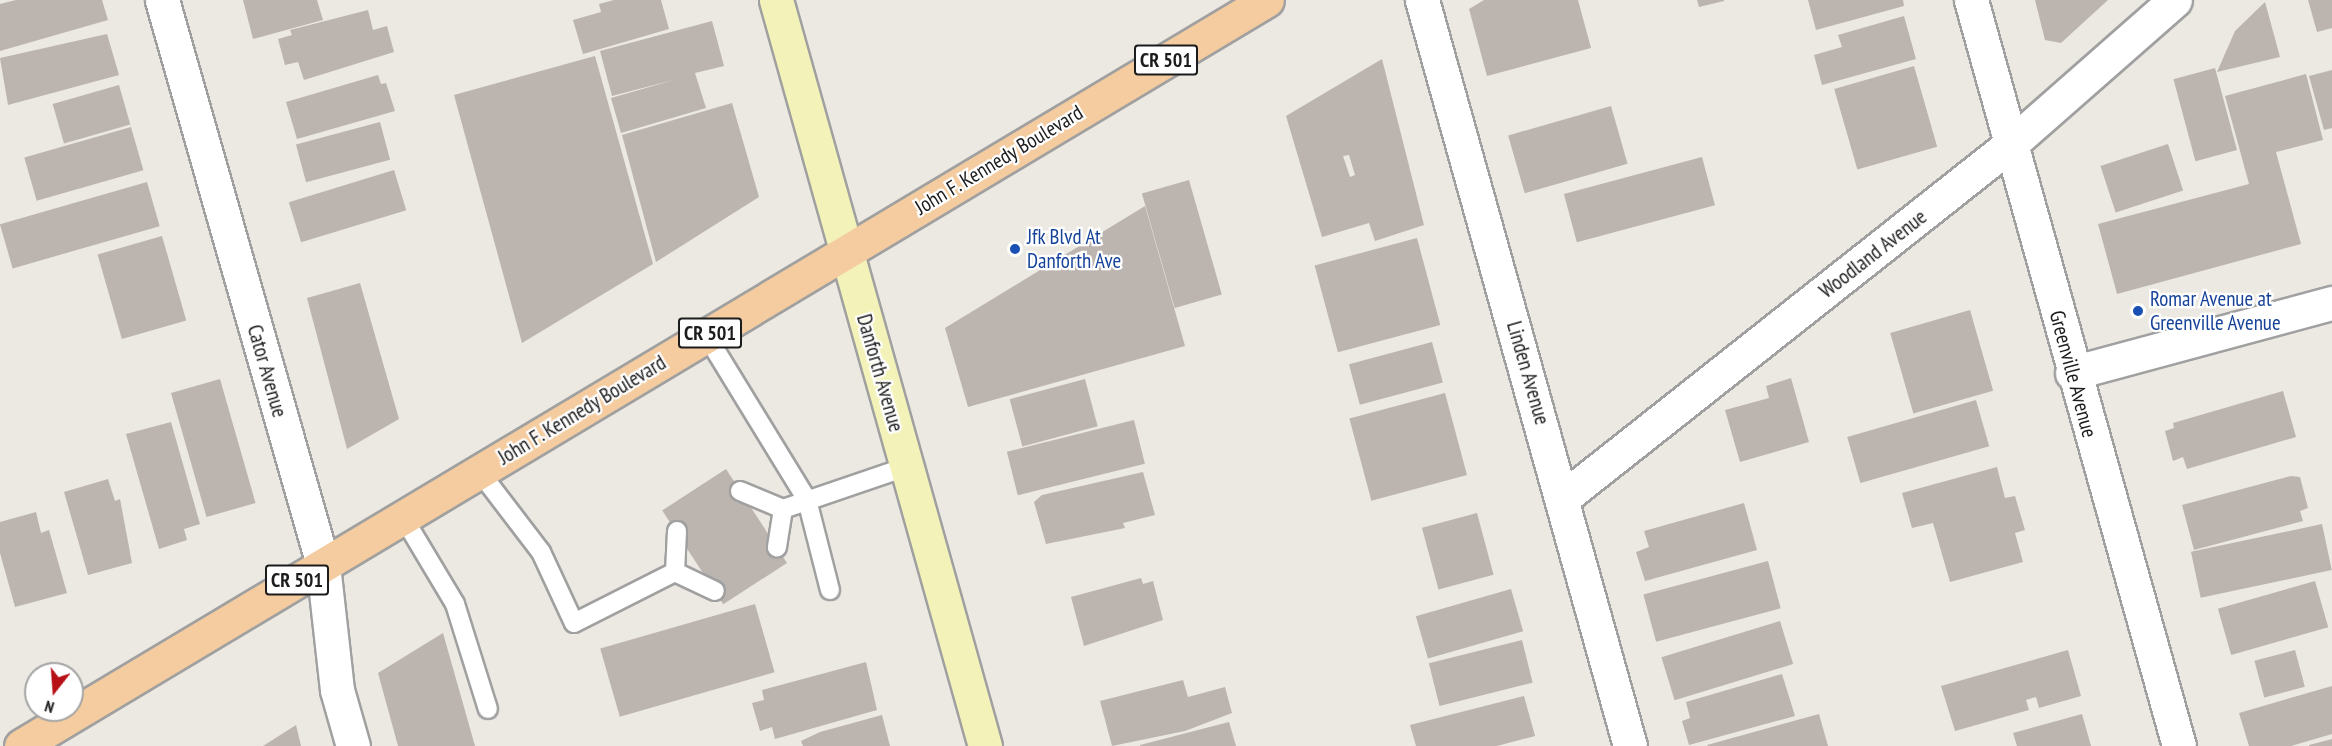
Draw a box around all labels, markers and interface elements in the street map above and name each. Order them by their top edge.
road number: CR 501 [1133,43,1199,77]
street label: John F. Kennedy Boulevard [910,99,1088,221]
street label: Woodland Avenue [1814,204,1932,304]
place label: Jfk Blvd At Danforth Ave [1027,224,1122,274]
marker: Jfk Blvd At Danforth Ave [1008,242,1022,256]
place label: Romar Avenue at Greenville Avenue [2150,286,2281,336]
marker: Romar Avenue at Greenville Avenue [2131,304,2145,318]
street label: Greenville Avenue [2044,307,2102,441]
street label: Danforth Avenue [851,311,909,435]
road number: CR 501 [677,316,743,350]
street label: Linden Avenue [1501,318,1555,428]
street label: Cator Avenue [242,322,292,420]
street label: John F. Kennedy Boulevard [493,349,671,471]
road number: CR 501 [264,563,330,597]
north arrow [24,662,84,722]
text: N [42,696,56,718]

